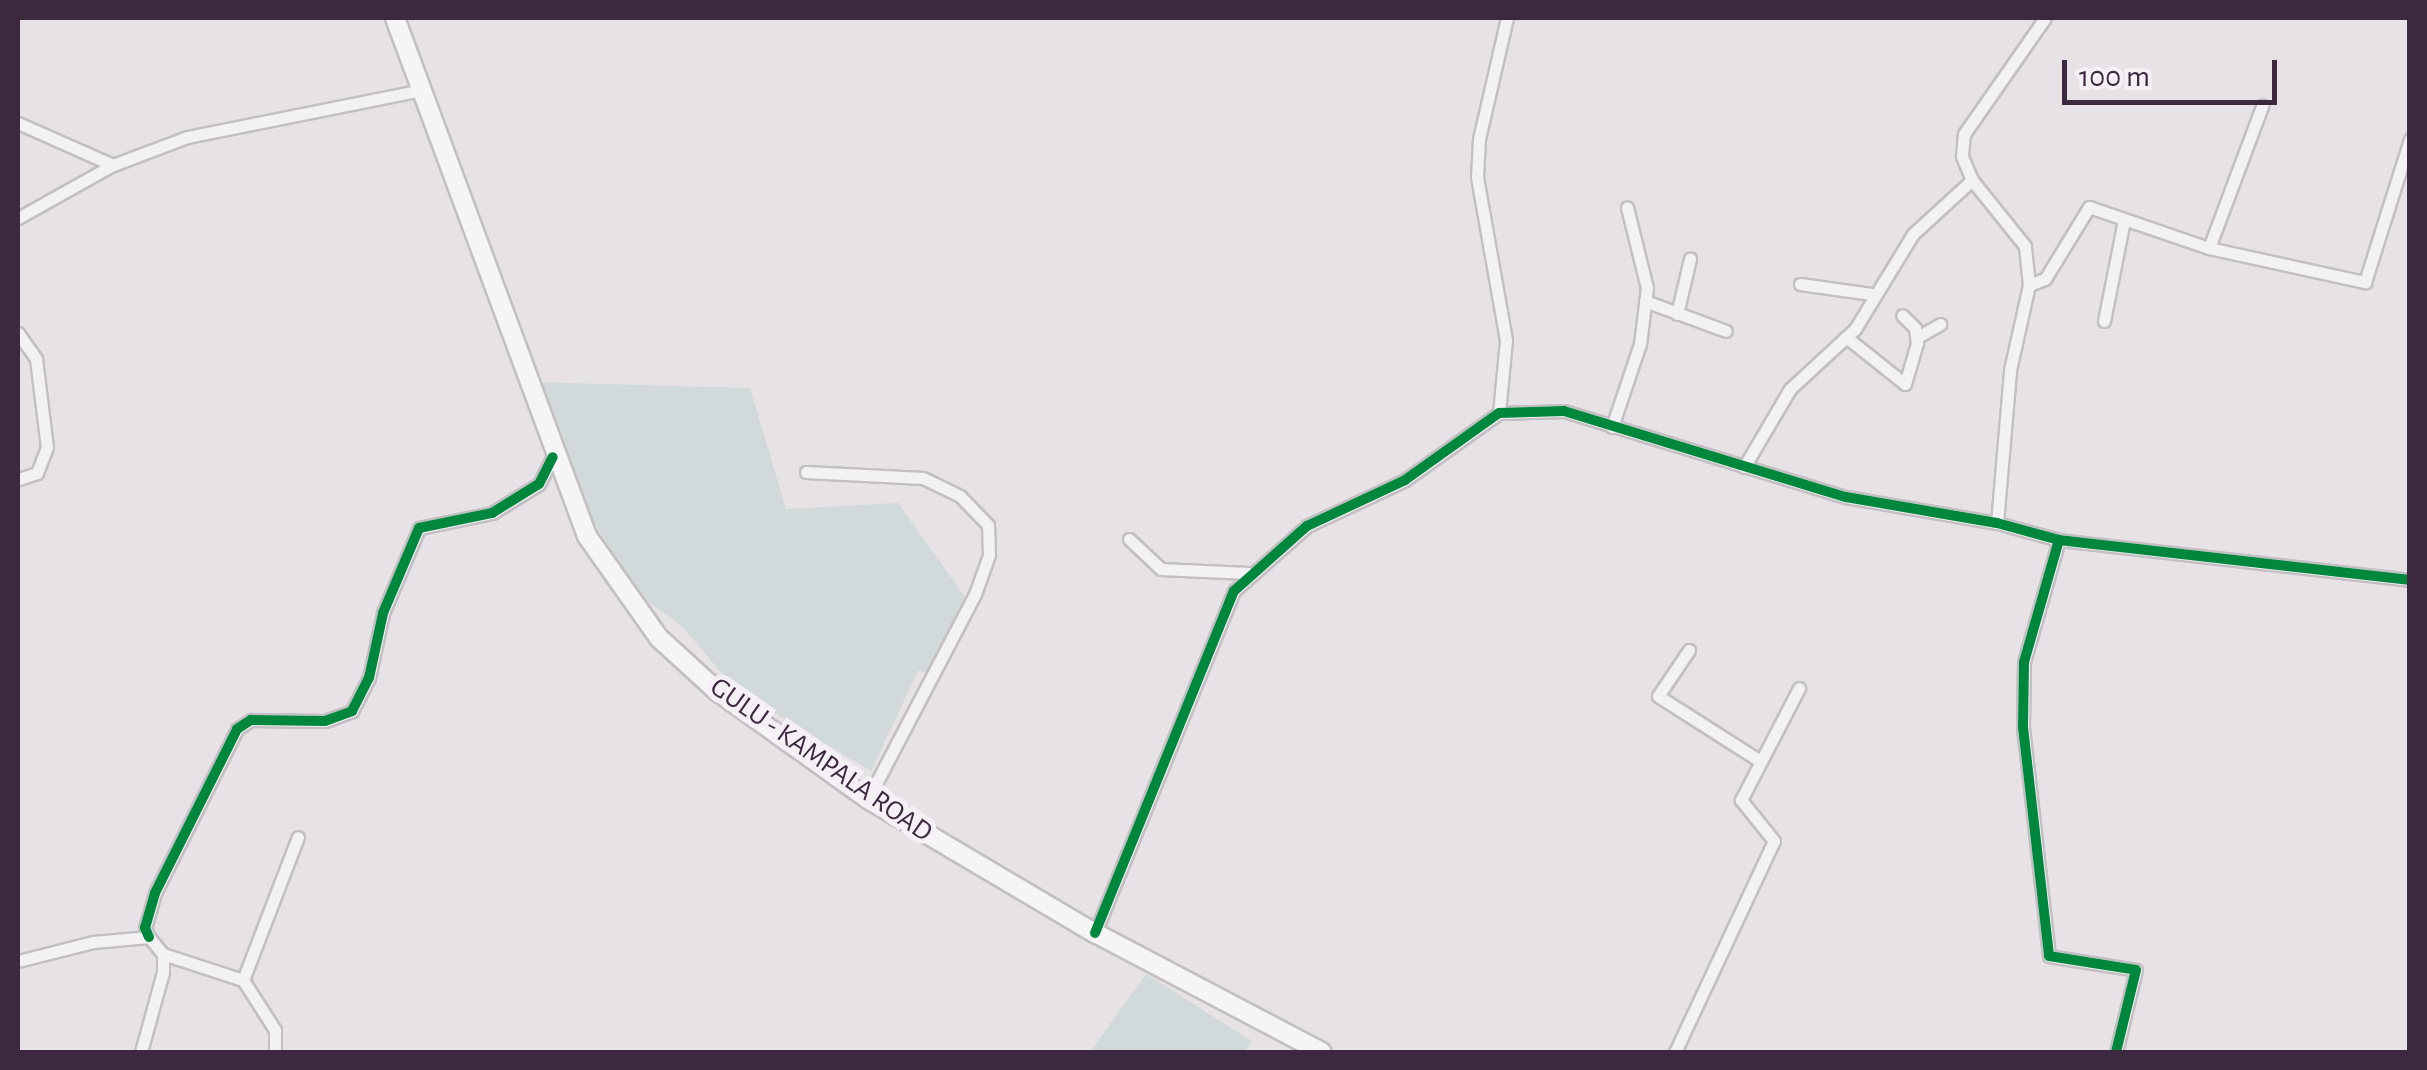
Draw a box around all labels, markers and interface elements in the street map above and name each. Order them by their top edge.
scale bar [2067,40,2282,102]
text: 100 m [2079,62,2150,92]
street label: GULU - KAMPALA ROAD [703,671,939,849]

